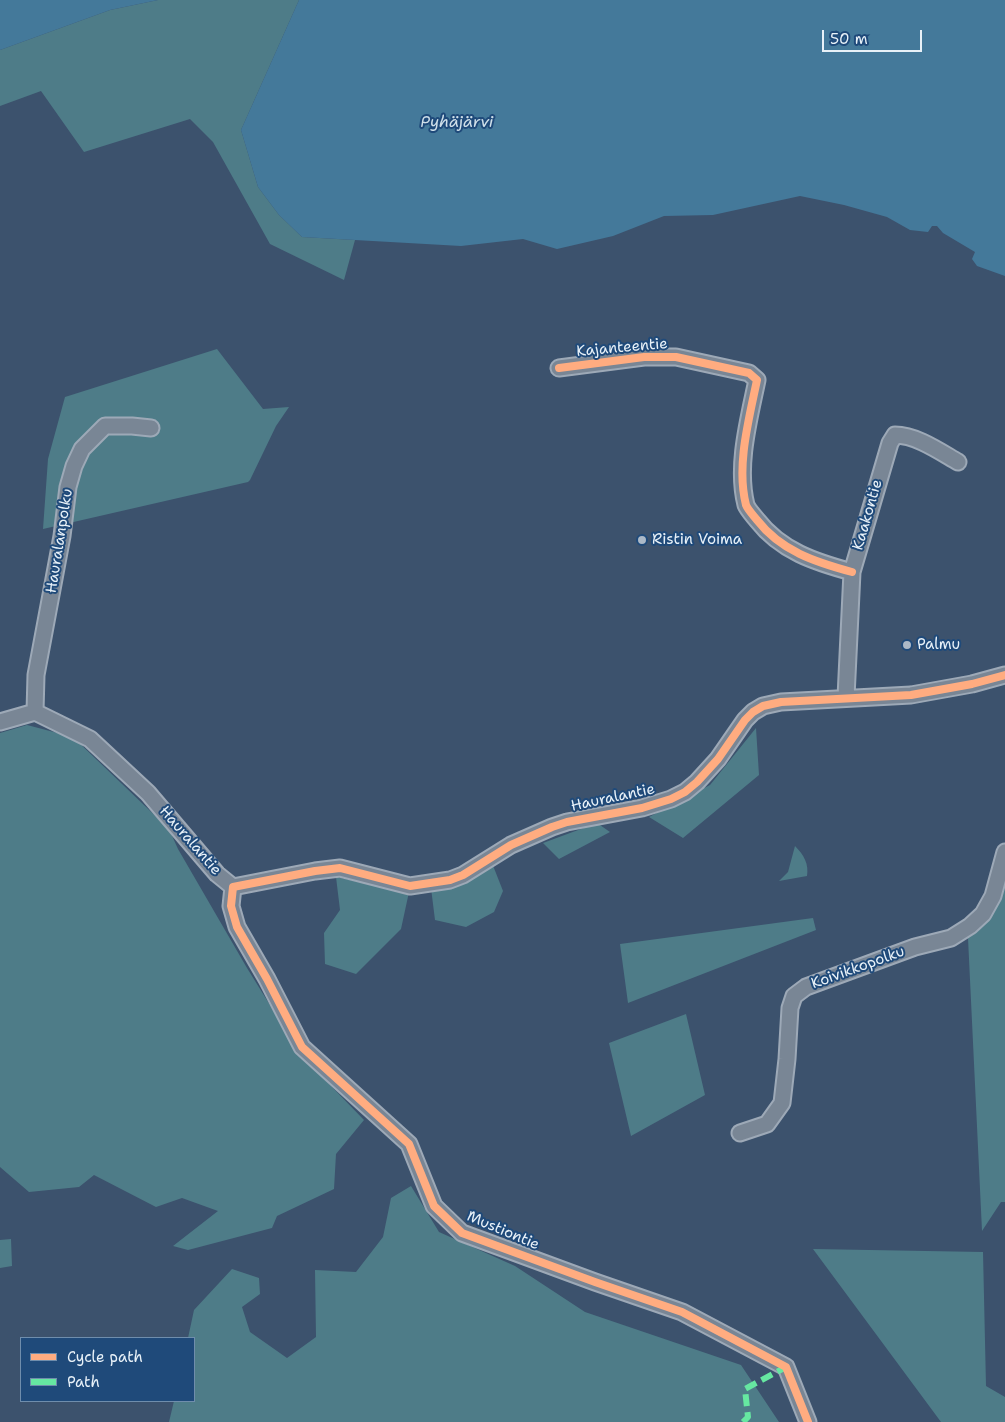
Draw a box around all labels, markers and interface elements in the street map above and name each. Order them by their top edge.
scale bar [825,20,925,52]
text: 50 m [830,29,868,49]
water label: Pyhäjärvi [421,113,493,133]
street label: Kajanteentie [576,335,668,361]
street label: Kaakontie [849,478,887,552]
street label: Hauralanpolku [43,487,77,595]
place label: Ristin Voima [652,531,742,549]
marker: Ristin Voima [636,534,648,546]
place label: Palmu [917,636,960,654]
marker: Palmu [901,639,913,651]
street label: Hauralantie [569,780,657,816]
street label: Hauralantie [155,803,225,879]
street label: Koivikkopolku [809,943,907,993]
street label: Mustiontie [464,1208,542,1254]
legend [20,1337,195,1402]
text: Cycle path [67,1347,143,1367]
text: Path [67,1372,100,1392]

